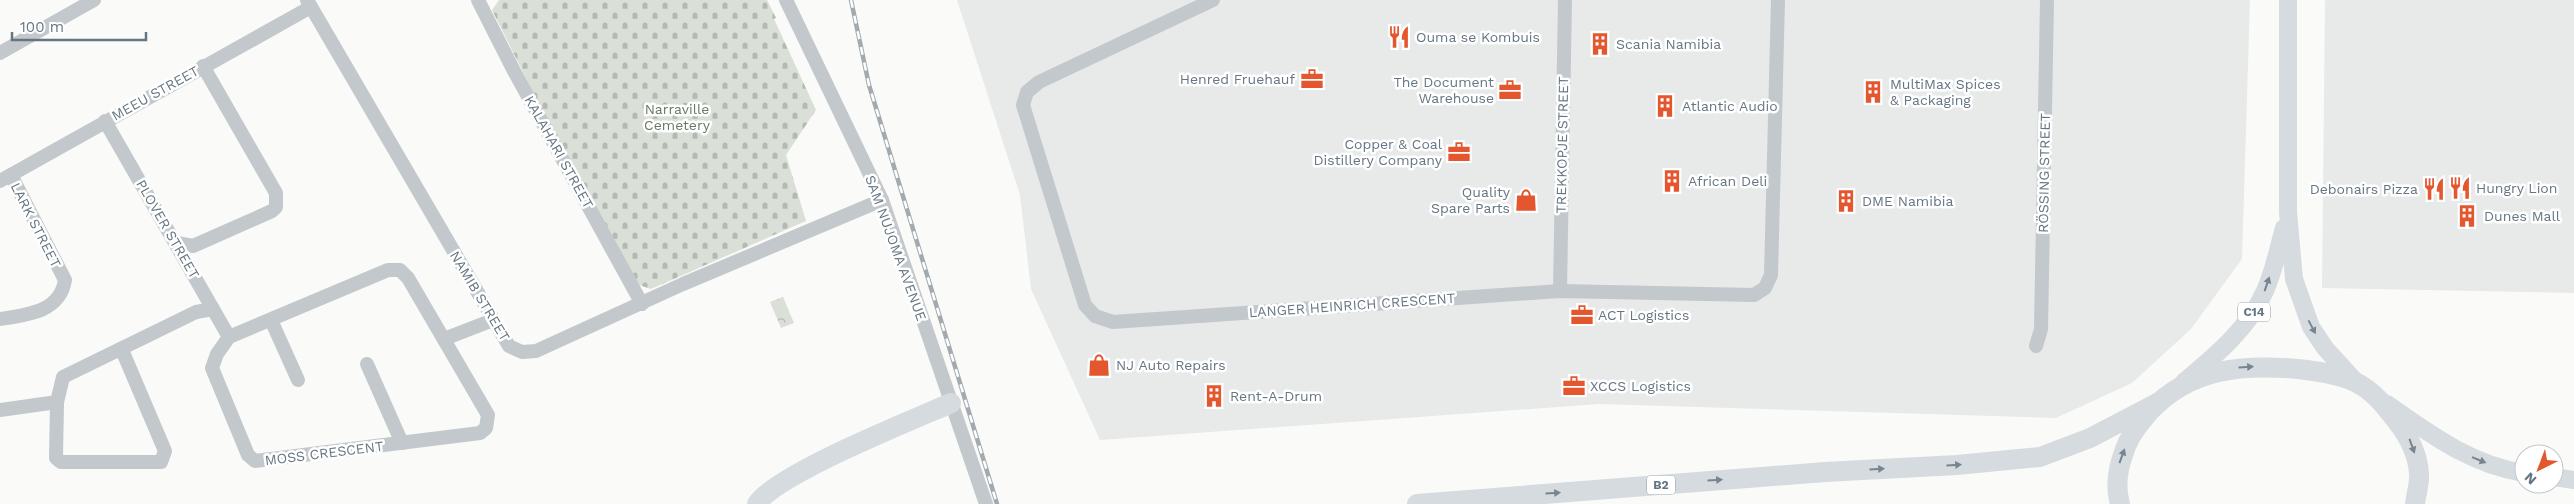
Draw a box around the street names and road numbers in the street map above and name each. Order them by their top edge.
street label: MEEU STREET [109,62,202,124]
street label: TREKKOPJE STREET [1553,76,1571,214]
street label: KALAHARI STREET [521,93,597,212]
street label: RÖSSING STREET [2035,113,2053,233]
street label: SAM NUJOMA AVENUE [862,173,930,323]
street label: PLOVER STREET [133,177,203,282]
street label: LARK STREET [8,180,65,271]
street label: NAMIB STREET [447,248,513,344]
street label: LANGER HEINRICH CRESCENT [1248,290,1456,320]
road number: C14 [2238,302,2270,322]
street label: MOSS CRESCENT [264,438,385,468]
road number: B2 [1647,476,1675,494]

